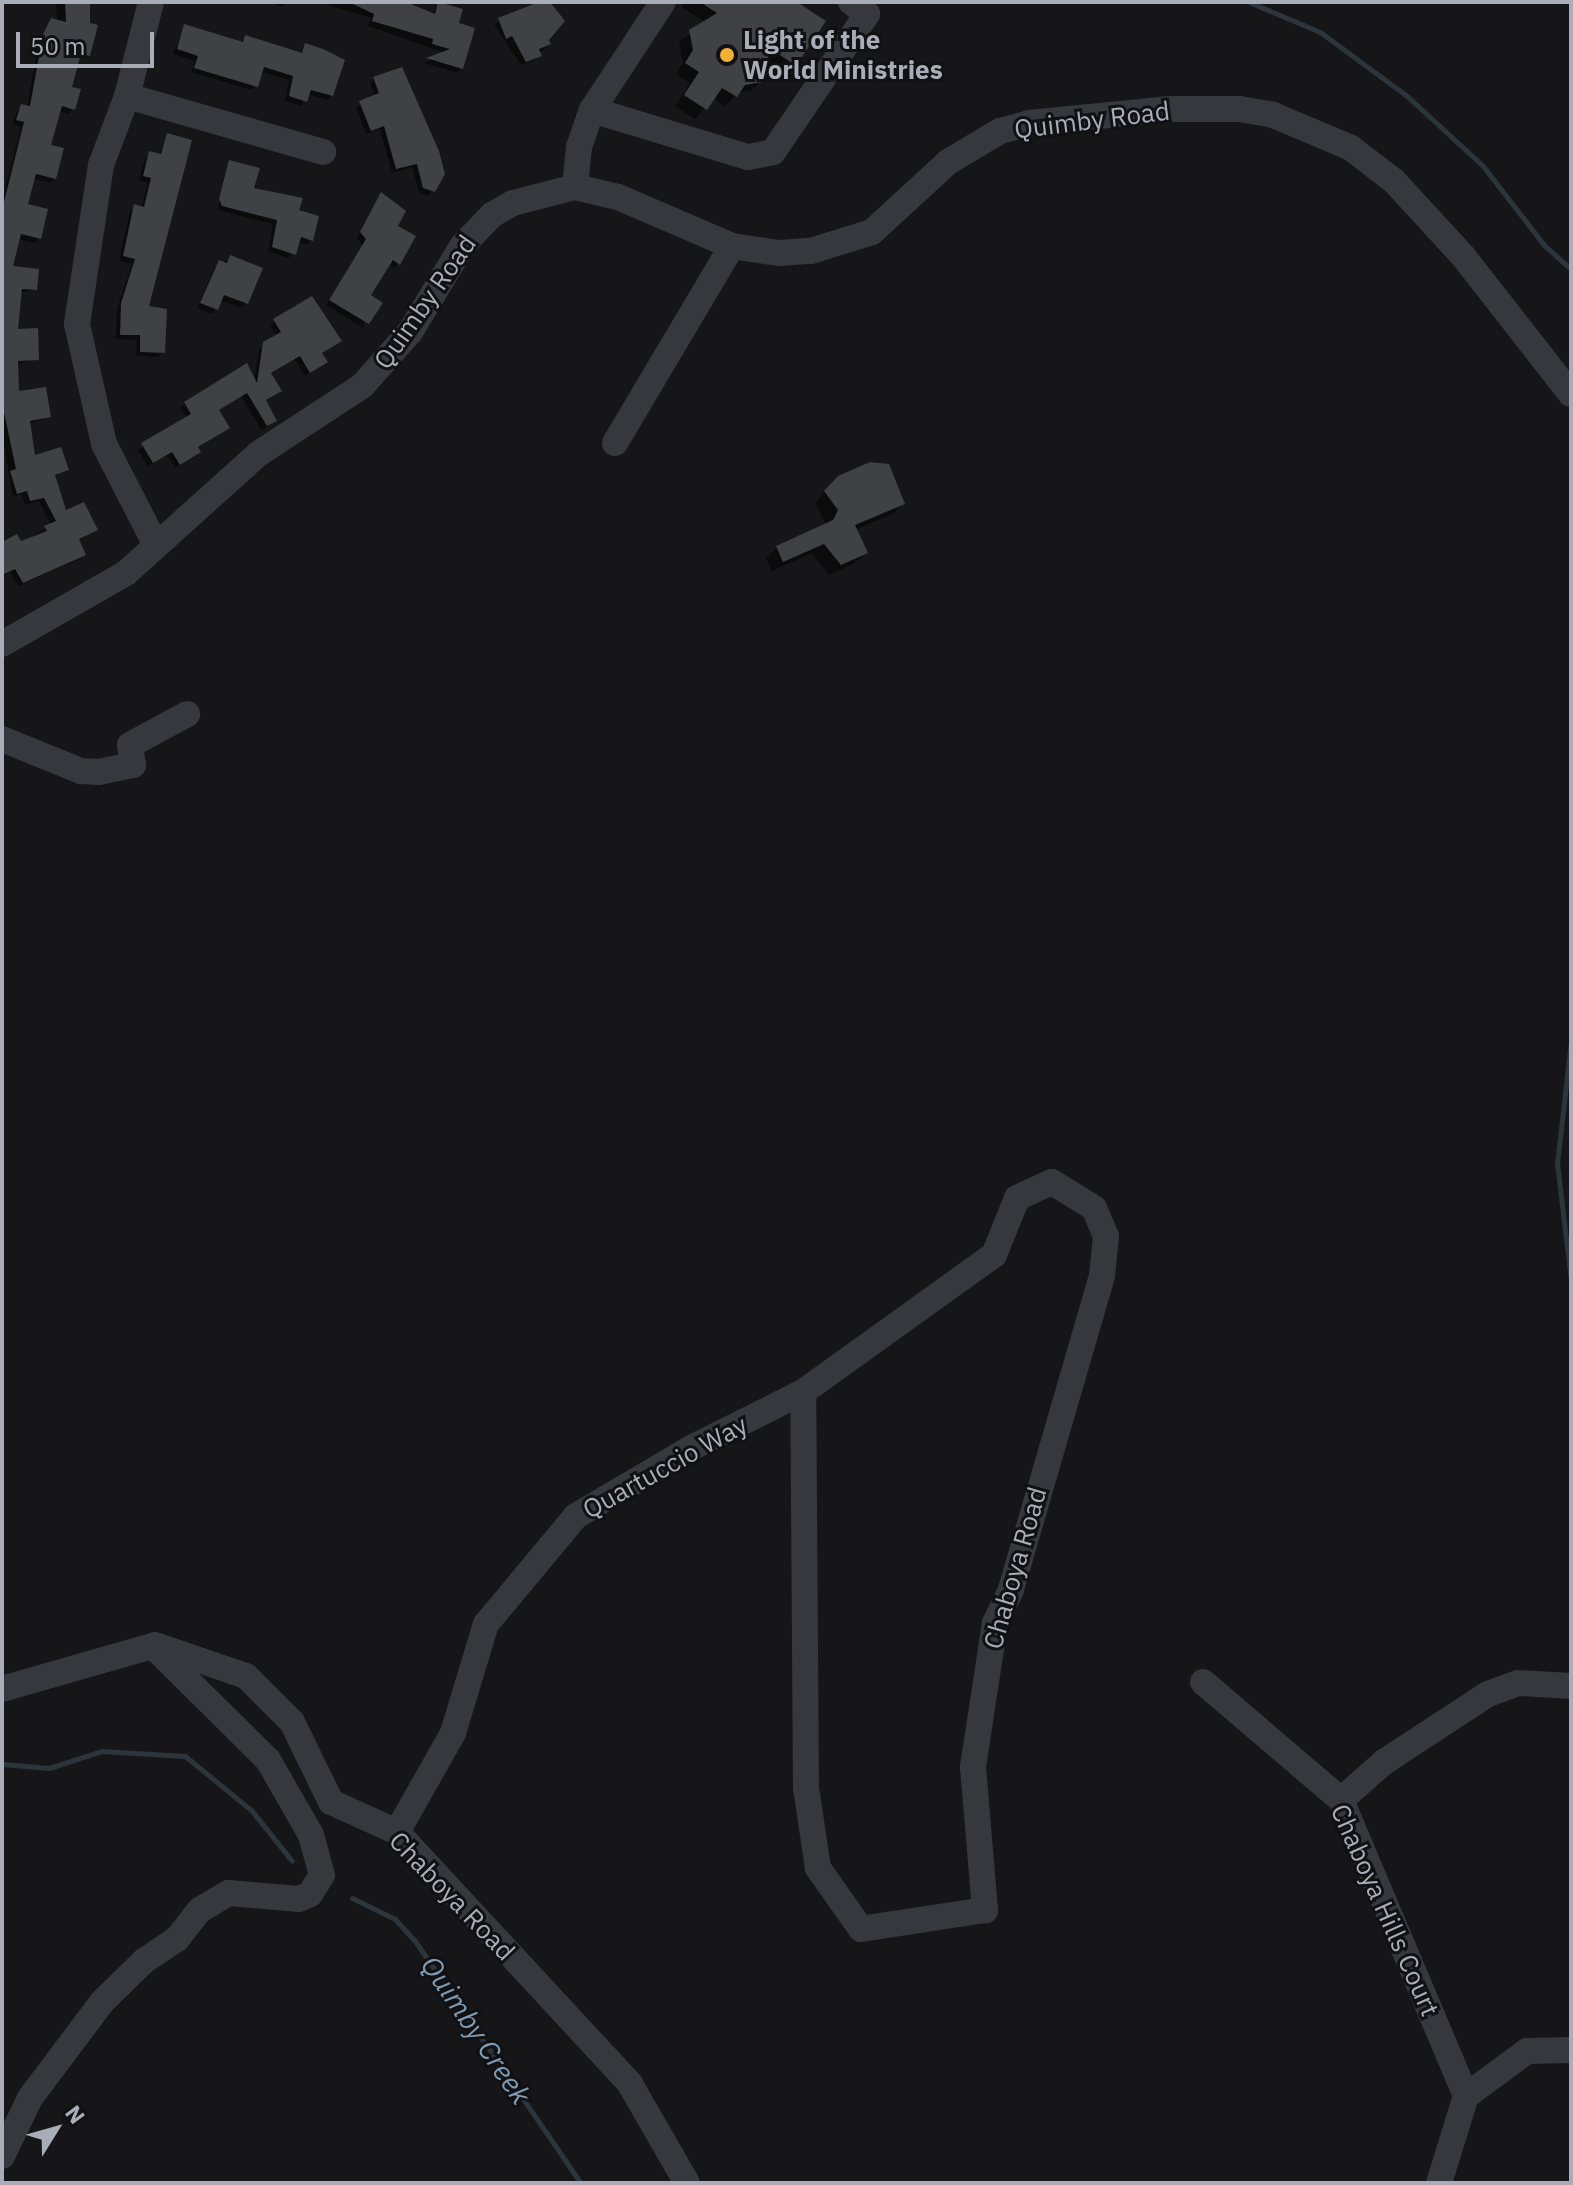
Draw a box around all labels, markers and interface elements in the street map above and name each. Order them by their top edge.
scale bar [20,16,158,66]
place label: Light of the World Ministries [743,24,943,86]
text: 50 m [30,30,85,62]
marker: Light of the World Ministries [718,46,736,64]
street label: Quimby Road [1013,95,1171,145]
street label: Quimby Road [367,229,483,375]
street label: Quartuccio Way [577,1409,753,1525]
street label: Chaboya Road [977,1484,1053,1652]
street label: Chaboya Hills Court [1324,1799,1446,2021]
street label: Chaboya Road [383,1825,521,1967]
water label: Quimby Creek [414,1949,538,2111]
north arrow [16,2089,96,2169]
text: N [59,2099,92,2129]

